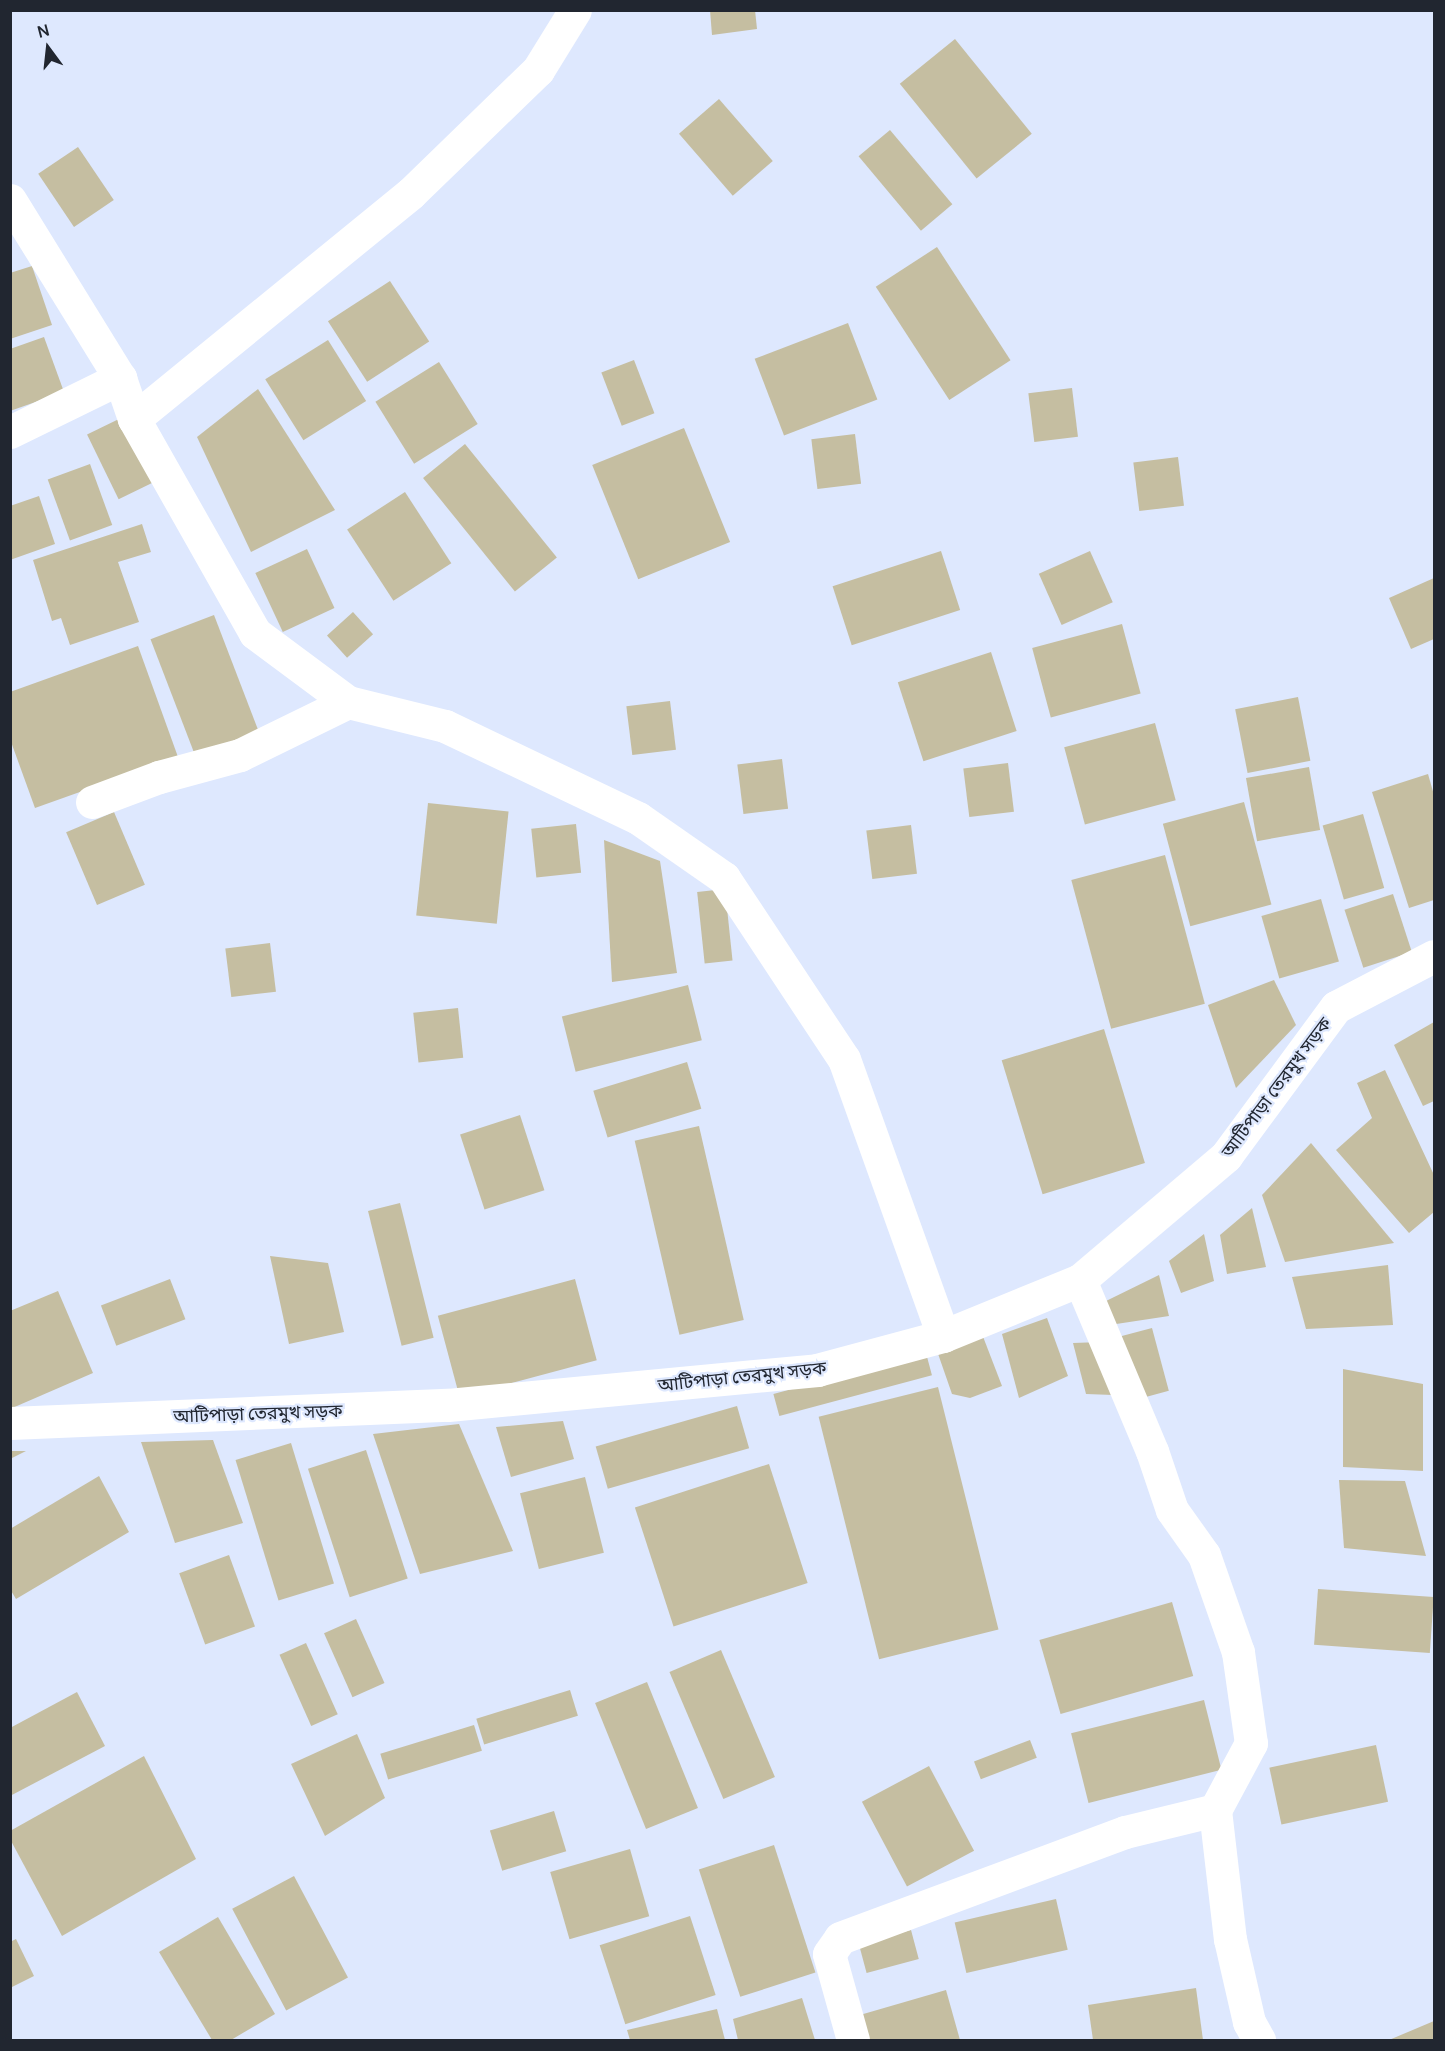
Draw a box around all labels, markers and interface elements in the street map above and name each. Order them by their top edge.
north arrow [18,18,78,78]
text: N [35,18,52,43]
street label: আটিপাড়া তেরমুখ সড়ক [1216,1013,1336,1161]
street label: আটিপাড়া তেরমুখ সড়ক [657,1356,827,1396]
street label: আটিপাড়া তেরমুখ সড়ক [173,1399,343,1427]

